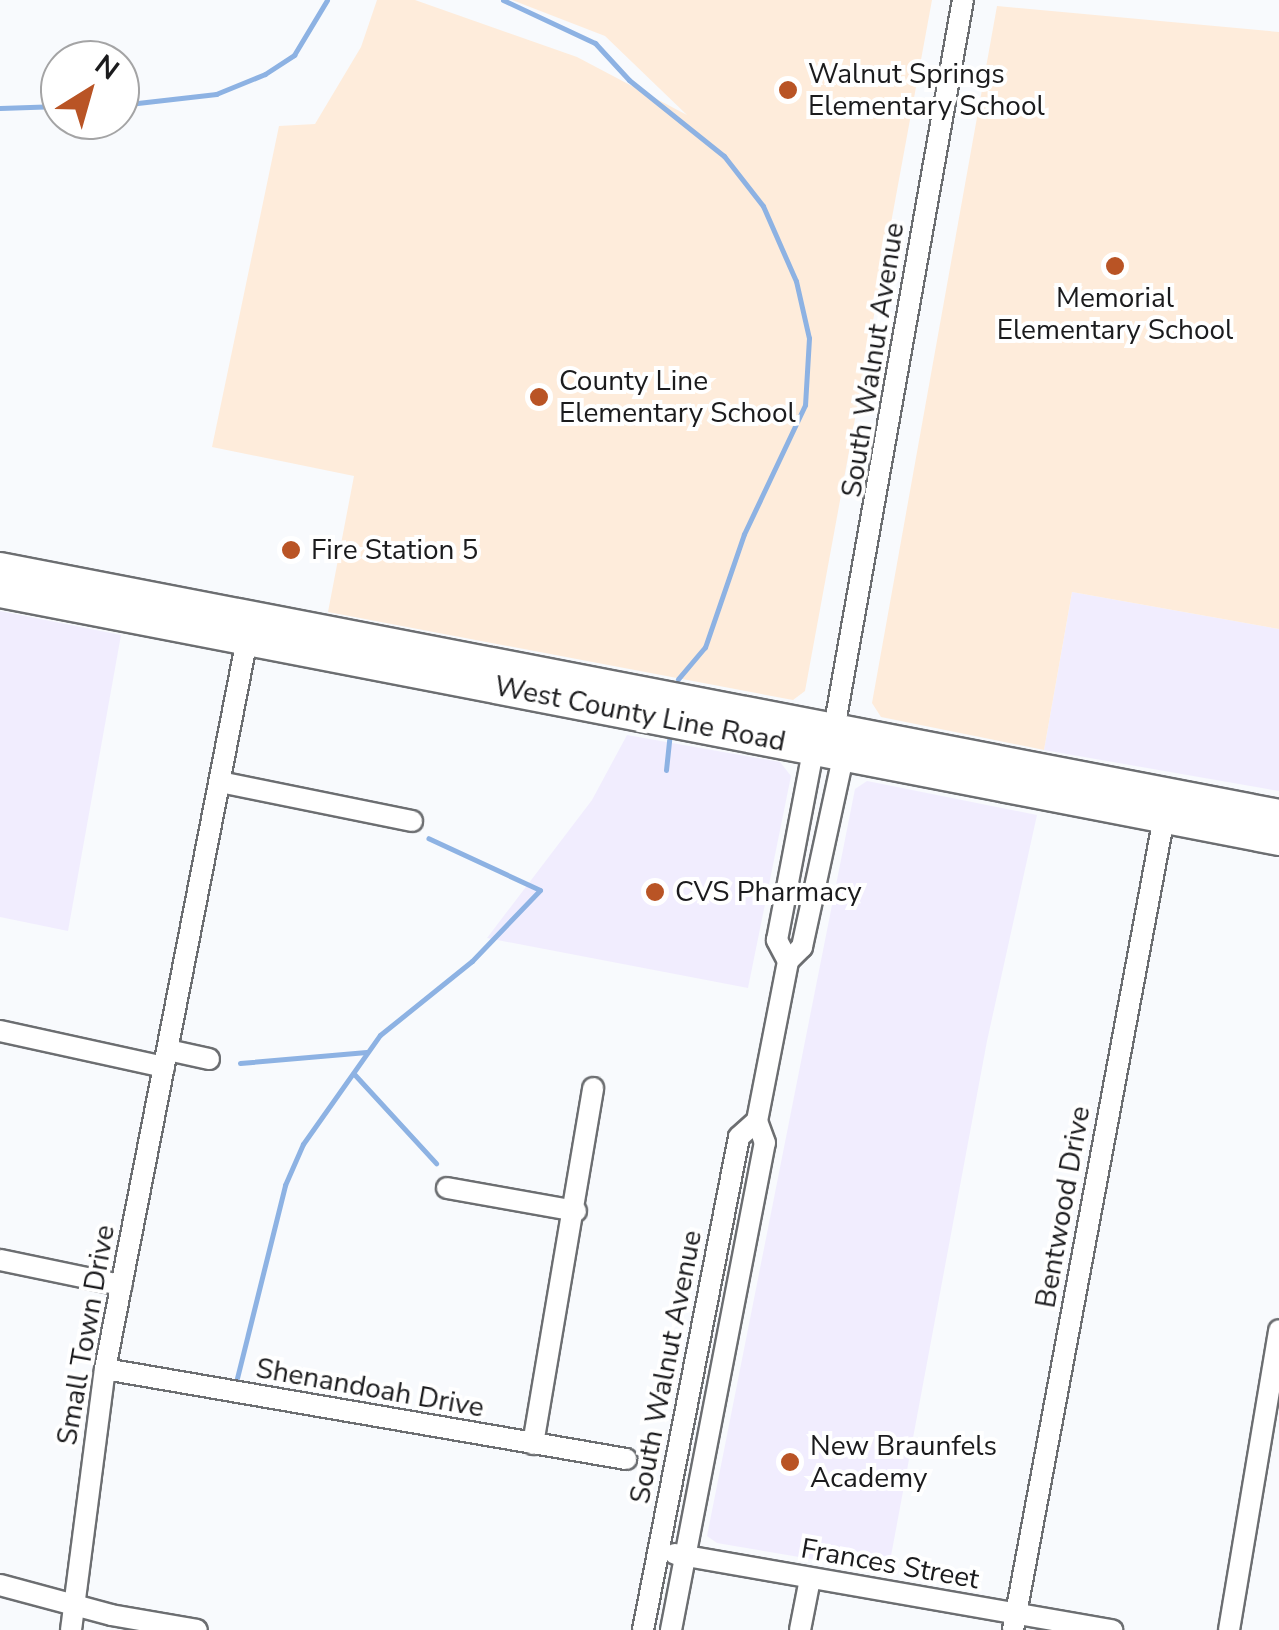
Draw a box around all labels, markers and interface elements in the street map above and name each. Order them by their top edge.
north arrow [40,40,140,140]
text: N [87,46,127,89]
place label: Walnut Springs Elementary School [808,57,1045,123]
marker: Walnut Springs Elementary School [777,79,799,101]
street label: South Walnut Avenue [835,220,911,500]
marker: Memorial Elementary School [1104,255,1126,277]
place label: Memorial Elementary School [997,281,1233,347]
place label: County Line Elementary School [559,364,796,430]
marker: County Line Elementary School [528,386,550,408]
place label: Fire Station 5 [311,533,478,567]
marker: Fire Station 5 [280,539,302,561]
street label: West County Line Road [492,669,788,759]
place label: CVS Pharmacy [675,875,862,909]
marker: CVS Pharmacy [644,881,666,903]
street label: Bentwood Drive [1029,1104,1097,1310]
street label: Small Town Drive [50,1222,122,1448]
street label: South Walnut Avenue [623,1228,709,1506]
street label: Shenandoah Drive [253,1351,487,1425]
place label: New Braunfels Academy [810,1429,997,1495]
marker: New Braunfels Academy [779,1451,801,1473]
street label: Frances Street [798,1532,982,1596]

